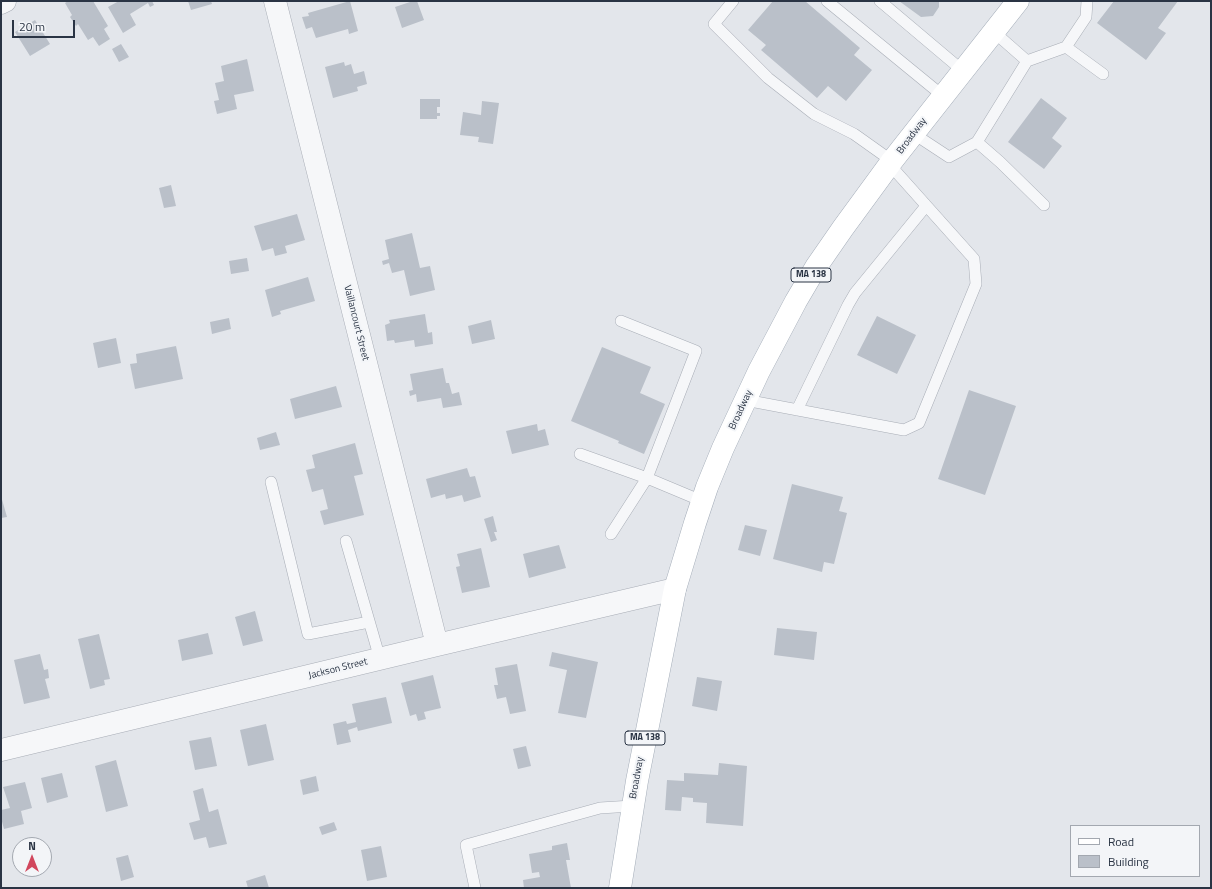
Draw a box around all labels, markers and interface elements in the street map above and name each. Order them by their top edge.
scale bar [14,12,77,38]
text: 20 m [19,17,45,36]
street label: Broadway [894,115,930,157]
road number: MA 138 [791,268,831,282]
street label: Vaillancourt Street [341,284,371,362]
street label: Broadway [727,388,755,432]
street label: Jackson Street [307,656,369,682]
road number: MA 138 [625,731,665,745]
street label: Broadway [627,756,647,800]
legend [1070,825,1200,877]
text: Road [1108,832,1134,851]
north arrow [12,837,52,877]
text: N [28,838,36,854]
text: Building [1108,852,1149,871]

